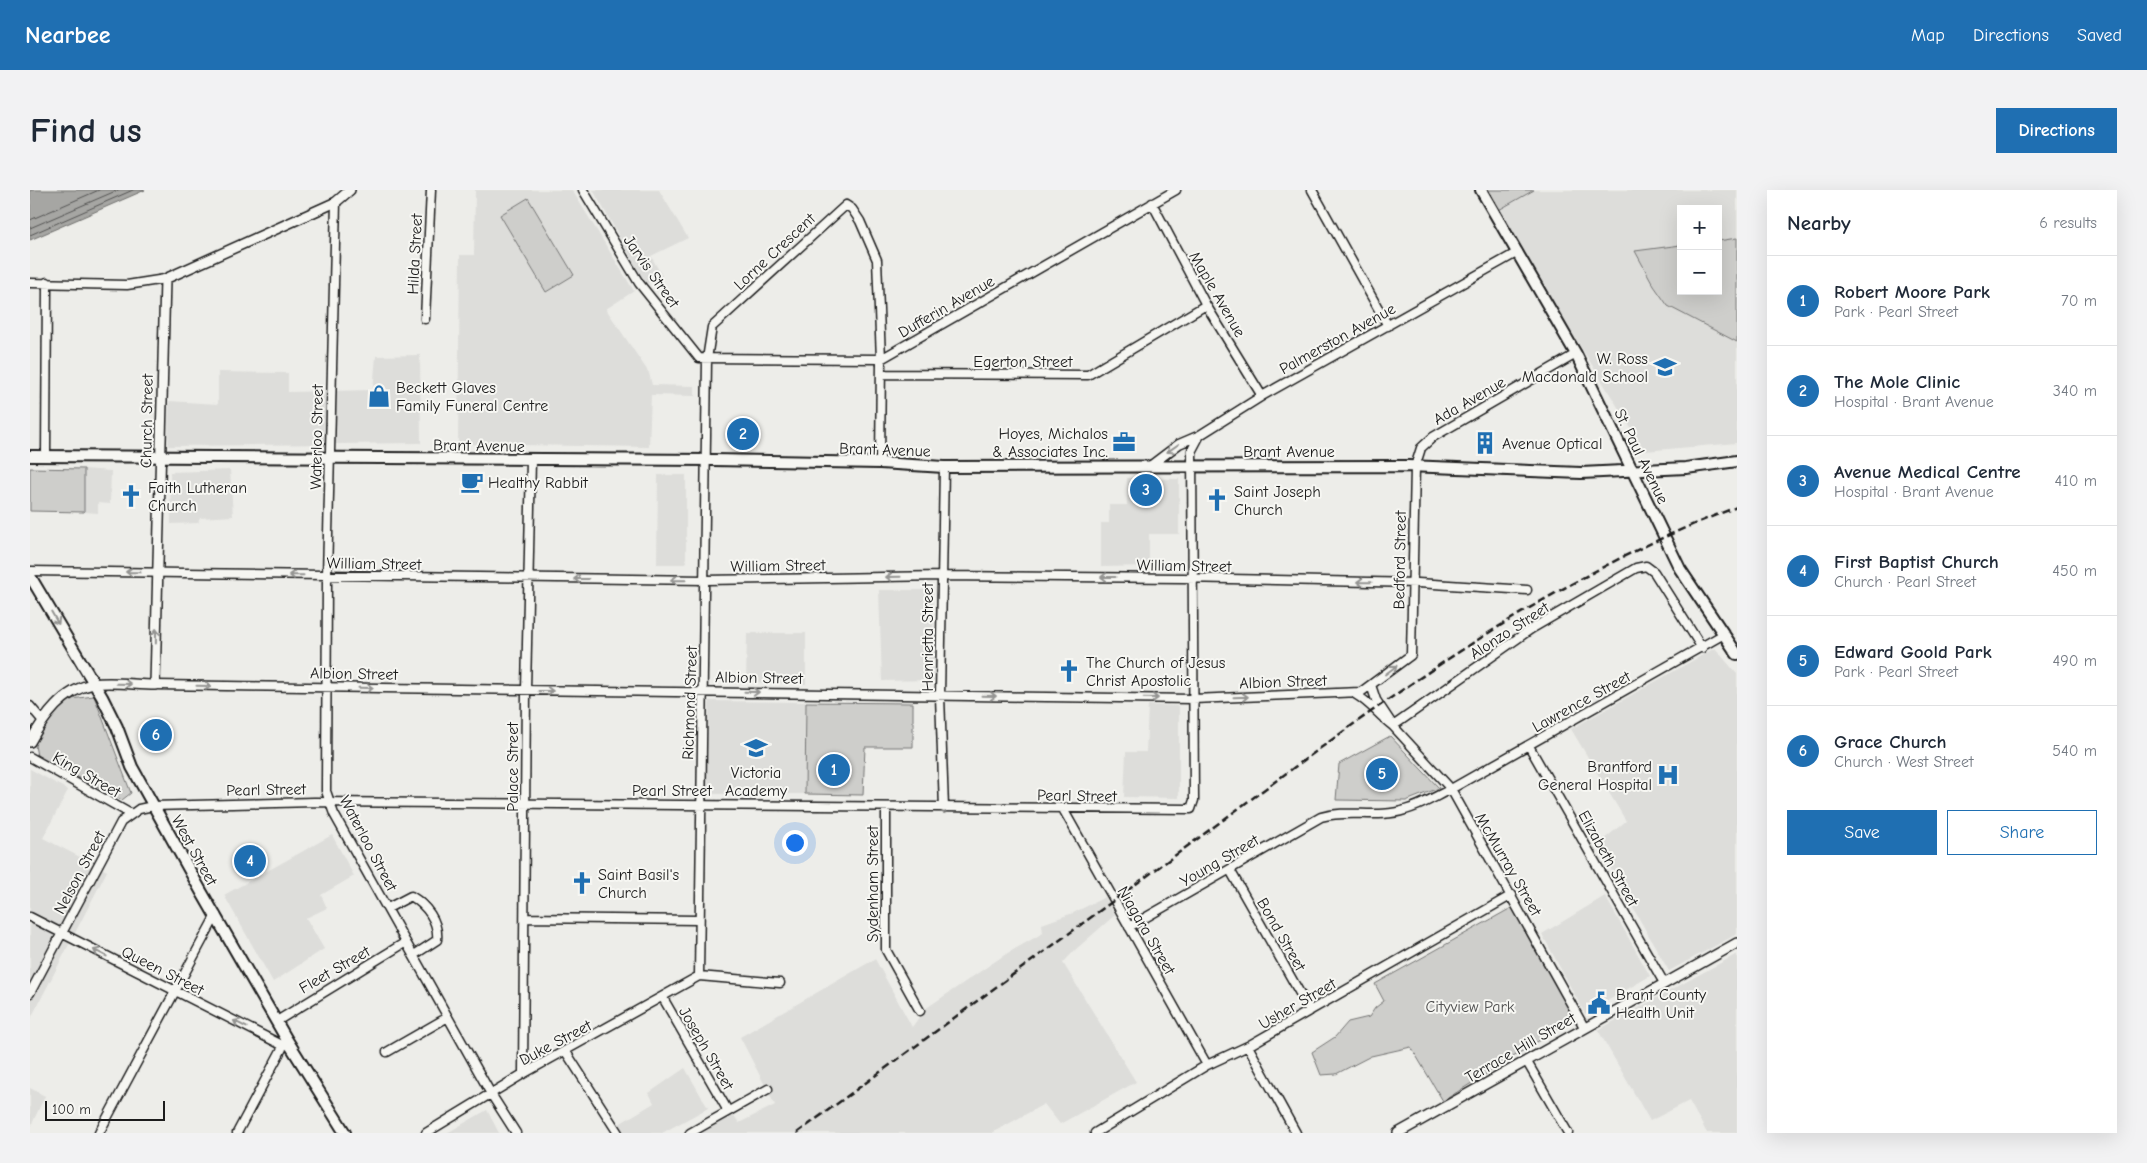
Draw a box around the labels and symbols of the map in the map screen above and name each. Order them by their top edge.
street label: Lorne Crescent [730,209,819,294]
street label: Hilda Street [404,213,426,295]
street label: Jarvis Street [620,232,683,312]
street label: Maple Avenue [1185,249,1249,340]
street label: Dufferin Avenue [895,272,998,342]
street label: Palmerston Avenue [1276,300,1399,378]
place label: W. Ross Macdonald School [1522,350,1648,386]
street label: Egerton Street [973,353,1073,371]
school or university icon: W. Ross Macdonald School [1652,354,1678,380]
street label: Church Street [137,373,157,468]
street label: Ada Avenue [1430,373,1509,429]
place label: Beckett Glaves Family Funeral Centre [396,379,548,415]
shop icon: Beckett Glaves Family Funeral Centre [366,383,392,409]
street label: Waterloo Street [307,384,327,490]
street label: St. Paul Avenue [1610,406,1672,507]
pin: 2 [727,415,759,453]
place label: Hoyes, Michalos & Associates Inc. [992,425,1108,461]
office icon: Hoyes, Michalos & Associates Inc. [1111,429,1137,455]
building icon: Avenue Optical [1472,430,1498,456]
place label: Avenue Optical [1502,435,1602,453]
street label: Brant Avenue [433,436,525,456]
street label: Brant Avenue [839,439,931,461]
one-way arrow [1167,443,1181,453]
street label: Brant Avenue [1243,443,1335,461]
cafe icon: Healthy Rabbit [459,469,485,495]
pin: 3 [1130,471,1162,509]
place label: Healthy Rabbit [488,474,588,492]
place label: Faith Lutheran Church [148,479,247,515]
church icon: Faith Lutheran Church [118,483,144,509]
place label: Saint Joseph Church [1234,483,1321,519]
church icon: Saint Joseph Church [1204,487,1230,513]
street label: Bedford Street [1390,510,1410,610]
street label: William Street [326,554,422,574]
street label: William Street [730,556,826,576]
street label: William Street [1136,556,1232,576]
one-way arrow [126,568,142,577]
one-way arrow [288,571,304,580]
one-way arrow [886,572,902,582]
one-way arrow [1101,573,1117,582]
one-way arrow [573,574,590,584]
one-way arrow [671,575,687,585]
one-way arrow [1356,577,1372,587]
street label: Henrietta Street [919,582,937,691]
street label: Alonzo Street [1467,598,1553,663]
one-way arrow [50,611,60,625]
one-way arrow [151,628,161,644]
street label: Richmond Street [679,645,701,760]
place label: The Church of Jesus Christ Apostolic [1086,654,1226,690]
church icon: The Church of Jesus Christ Apostolic [1056,658,1082,684]
street label: Albion Street [310,664,398,684]
one-way arrow [1384,665,1398,675]
street label: Lawrence Street [1529,667,1634,736]
street label: Albion Street [715,668,803,688]
street label: Albion Street [1239,671,1328,693]
one-way arrow [116,680,132,689]
one-way arrow [196,681,212,690]
one-way arrow [358,683,374,693]
one-way arrow [538,686,554,695]
one-way arrow [744,687,760,697]
one-way arrow [980,691,997,701]
one-way arrow [1143,693,1159,703]
one-way arrow [1233,693,1249,702]
pin: 6 [140,716,172,754]
street label: Palace Street [504,722,522,812]
school or university icon: Victoria Academy [743,735,769,761]
street label: King Street [49,748,124,802]
pin: 1 [818,751,850,789]
pin: 5 [1366,755,1398,793]
place label: Brantford General Hospital [1538,758,1652,794]
hospital icon: Brantford General Hospital [1655,762,1681,788]
place label: Victoria Academy [725,764,788,800]
street label: Pearl Street [226,780,307,800]
street label: Pearl Street [632,782,712,800]
street label: Pearl Street [1037,786,1117,806]
street label: Waterloo Street [335,793,401,895]
street label: Elizabeth Street [1574,807,1642,910]
street label: McMurray Street [1471,810,1545,920]
street label: West Street [167,812,221,889]
street label: Sydenham Street [864,825,882,942]
street label: Nelson Street [50,828,109,917]
your location [782,830,808,856]
street label: Young Street [1177,831,1262,891]
pin: 4 [234,842,266,880]
place label: Saint Basil's Church [598,866,680,902]
church icon: Saint Basil's Church [569,870,595,896]
street label: Niagara Street [1114,883,1179,978]
street label: Bond Street [1253,895,1309,974]
street label: Queen Street [118,942,207,999]
street label: Fleet Street [296,942,373,997]
one-way arrow [93,948,108,957]
street label: Usher Street [1256,974,1340,1033]
place label: Brant County Health Unit [1616,986,1707,1022]
public building icon: Brant County Health Unit [1586,990,1612,1016]
park label: Cityview Park [1425,998,1515,1016]
street label: Joseph Street [675,1004,737,1094]
street label: Terrace Hill Street [1462,1009,1579,1087]
street label: Duke Street [516,1016,595,1069]
one-way arrow [233,1019,248,1028]
scale bar [45,1098,165,1121]

